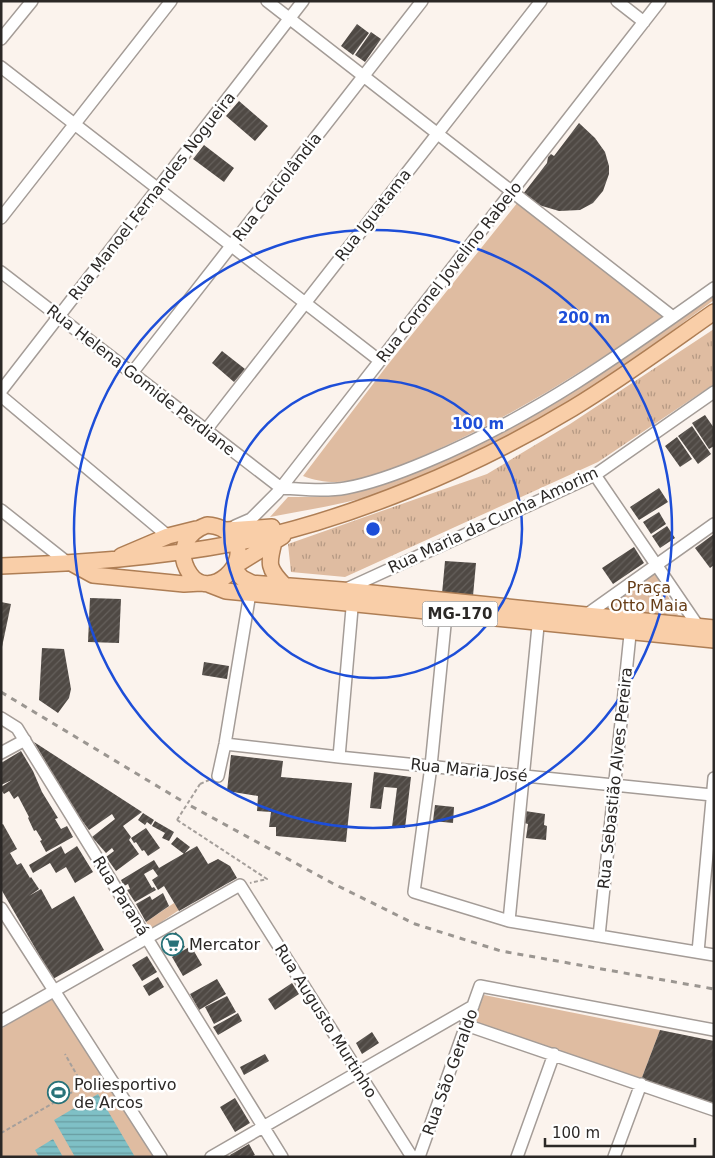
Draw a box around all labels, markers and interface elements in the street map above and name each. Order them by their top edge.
street label: Rua Manoel Fernandes Nogueira [65,88,239,304]
street label: Rua Calciolândia [229,129,325,245]
street label: Rua Iguatama [331,165,415,265]
street label: Rua Coronel Jovelino Rabelo [372,178,526,366]
street label: Rua Helena Gomide Perdiane [43,301,239,459]
text: 200 m [558,309,610,327]
text: 100 m [452,415,504,433]
street label: Rua Maria da Cunha Amorim [385,463,601,577]
centre of rings [364,520,382,538]
park label: Praça Otto Maia [610,578,688,615]
road number: MG-170 [422,602,498,626]
street label: Rua Sebastião Alves Pereira [594,666,636,890]
street label: Rua Maria José [410,754,528,786]
street label: Rua Paraná [89,853,153,939]
supermarket icon: Mercator [161,932,185,956]
place label: Mercator [189,935,261,954]
street label: Rua Augusto Murtinho [271,941,381,1101]
street label: Rua São Geraldo [418,1006,482,1138]
place label: Poliesportivo de Arcos [74,1075,176,1112]
sports icon: Poliesportivo de Arcos [46,1081,70,1105]
scale bar [545,1116,695,1148]
text: 100 m [552,1124,600,1142]

